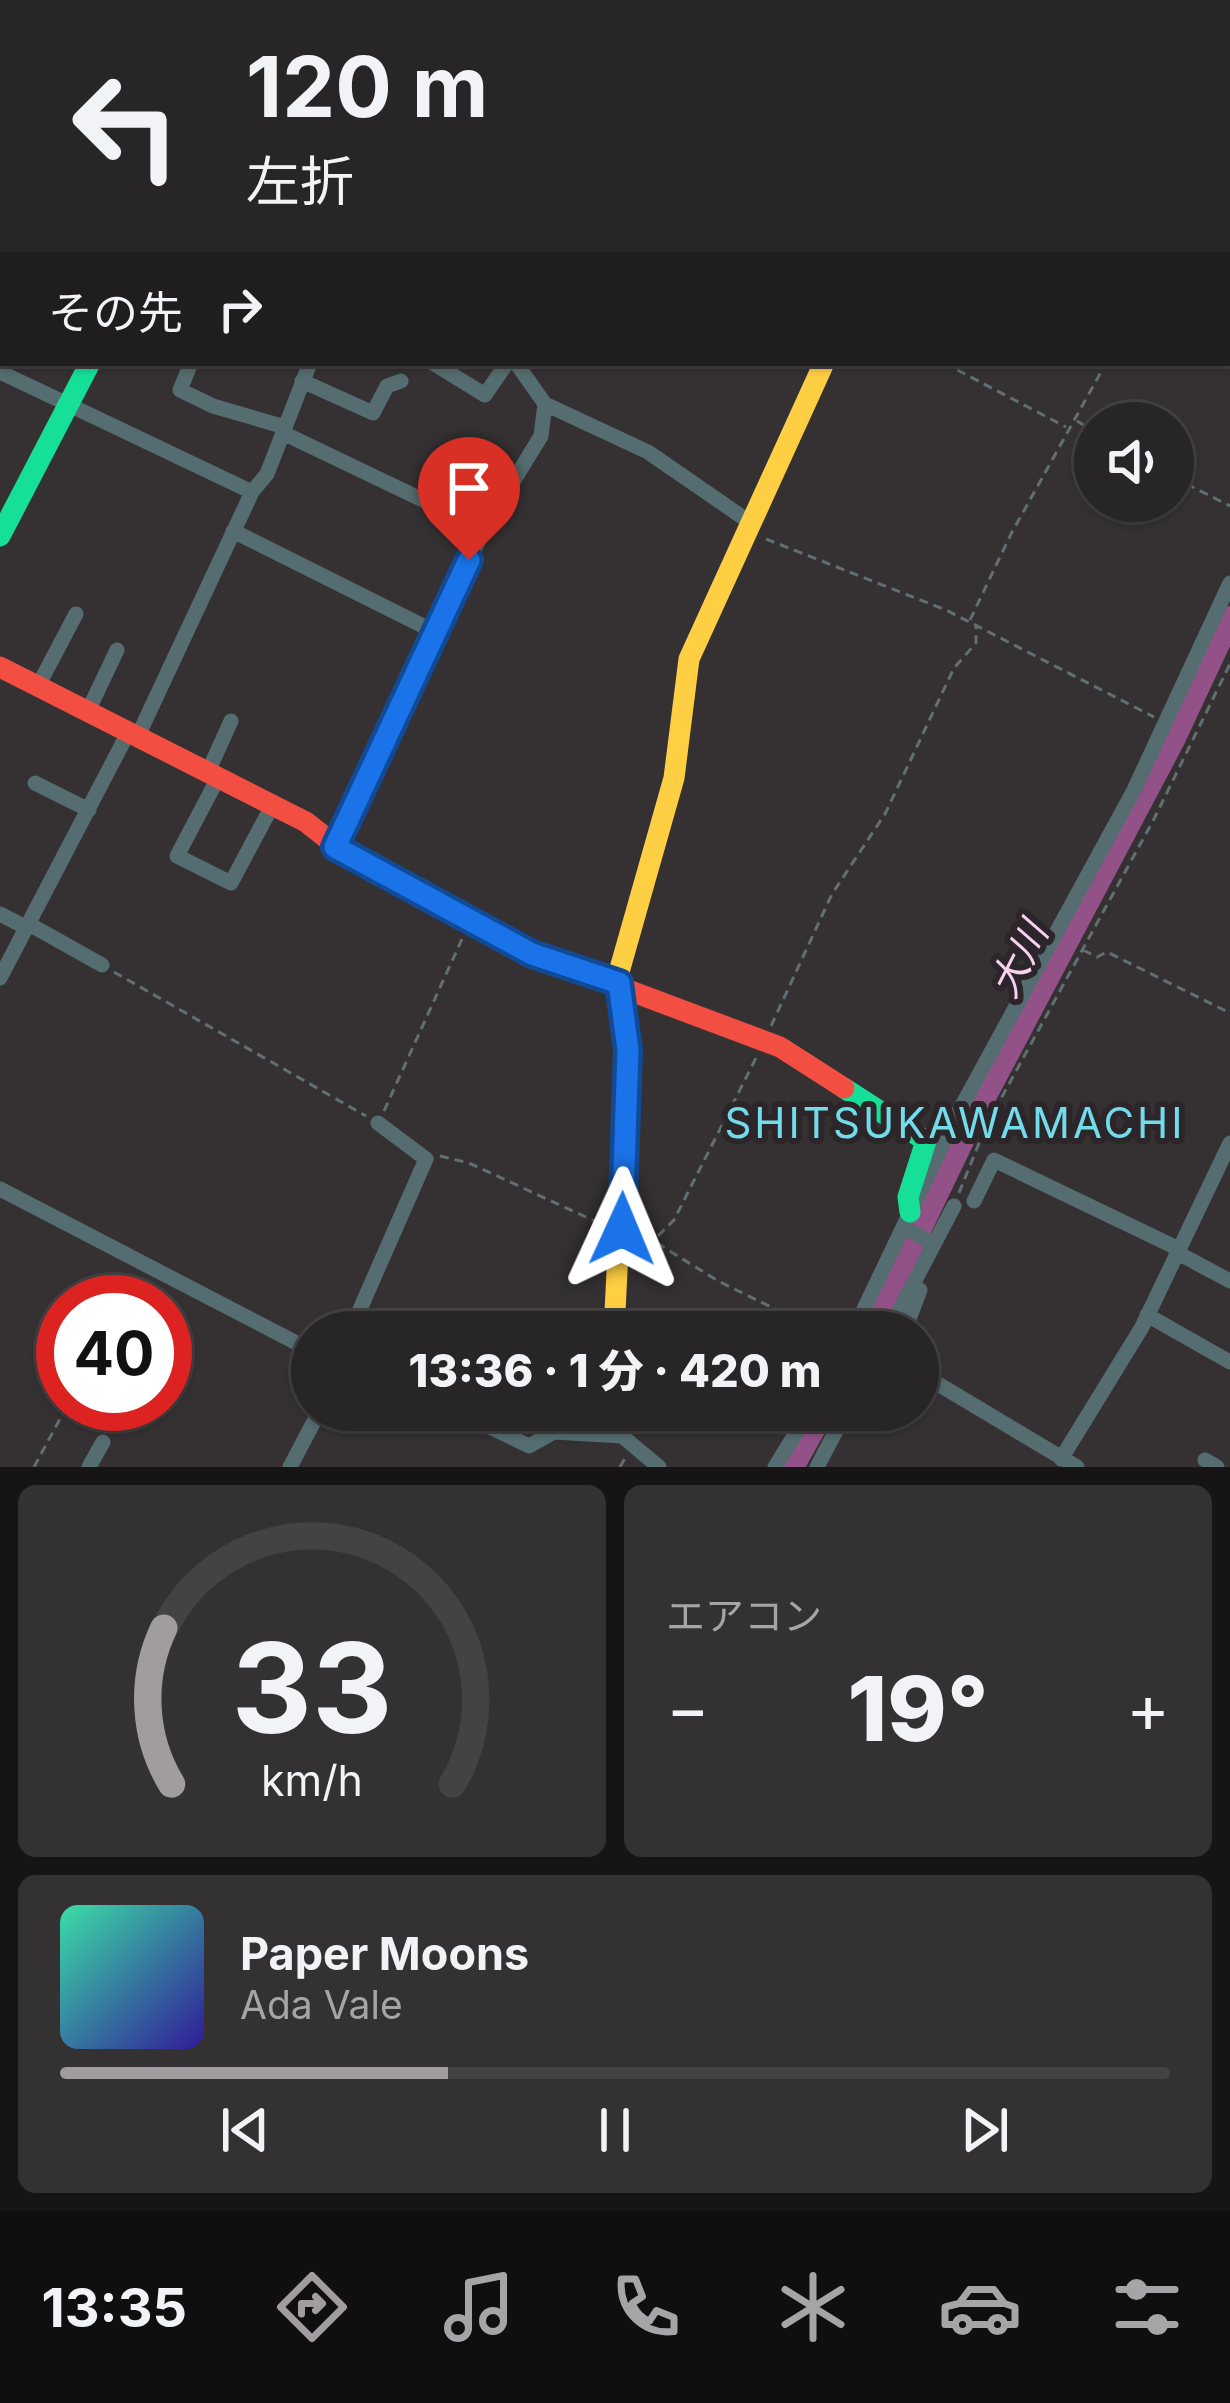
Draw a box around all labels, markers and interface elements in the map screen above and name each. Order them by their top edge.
text: 120 m [246,36,488,137]
icon: left [48,48,204,204]
text: 左折 [246,149,354,214]
icon: right [207,276,273,342]
text: その先 [48,285,183,340]
map controls [1074,402,1194,522]
button: sound [1074,402,1194,522]
pin [418,437,520,560]
icon: arrive [436,455,502,521]
water label: 大川 [979,910,1058,1004]
district label: SHITSUKAWAMACHI [724,1097,1186,1148]
position arrow [559,1166,685,1292]
speed limit sign: 40 [36,1275,192,1431]
text: 13:36 · 1 分 · 420 m [409,1343,821,1398]
text: エアコン [666,1592,822,1639]
text: 33 [231,1612,393,1763]
text: 19° [848,1654,988,1763]
text: − [666,1668,710,1748]
text: + [1126,1668,1170,1748]
text: km/h [261,1754,363,1806]
text: Paper Moons [240,1926,529,1981]
text: Ada Vale [240,1981,403,2028]
icon: previous [212,2097,278,2163]
icon: pause [582,2097,648,2163]
icon: next [952,2097,1018,2163]
icon: directions [270,2265,354,2349]
icon: music [437,2265,521,2349]
icon: phone [604,2265,688,2349]
icon: climate [771,2265,855,2349]
icon: car [938,2265,1022,2349]
icon: filters [1105,2265,1189,2349]
text: 13:35 [41,2275,187,2340]

